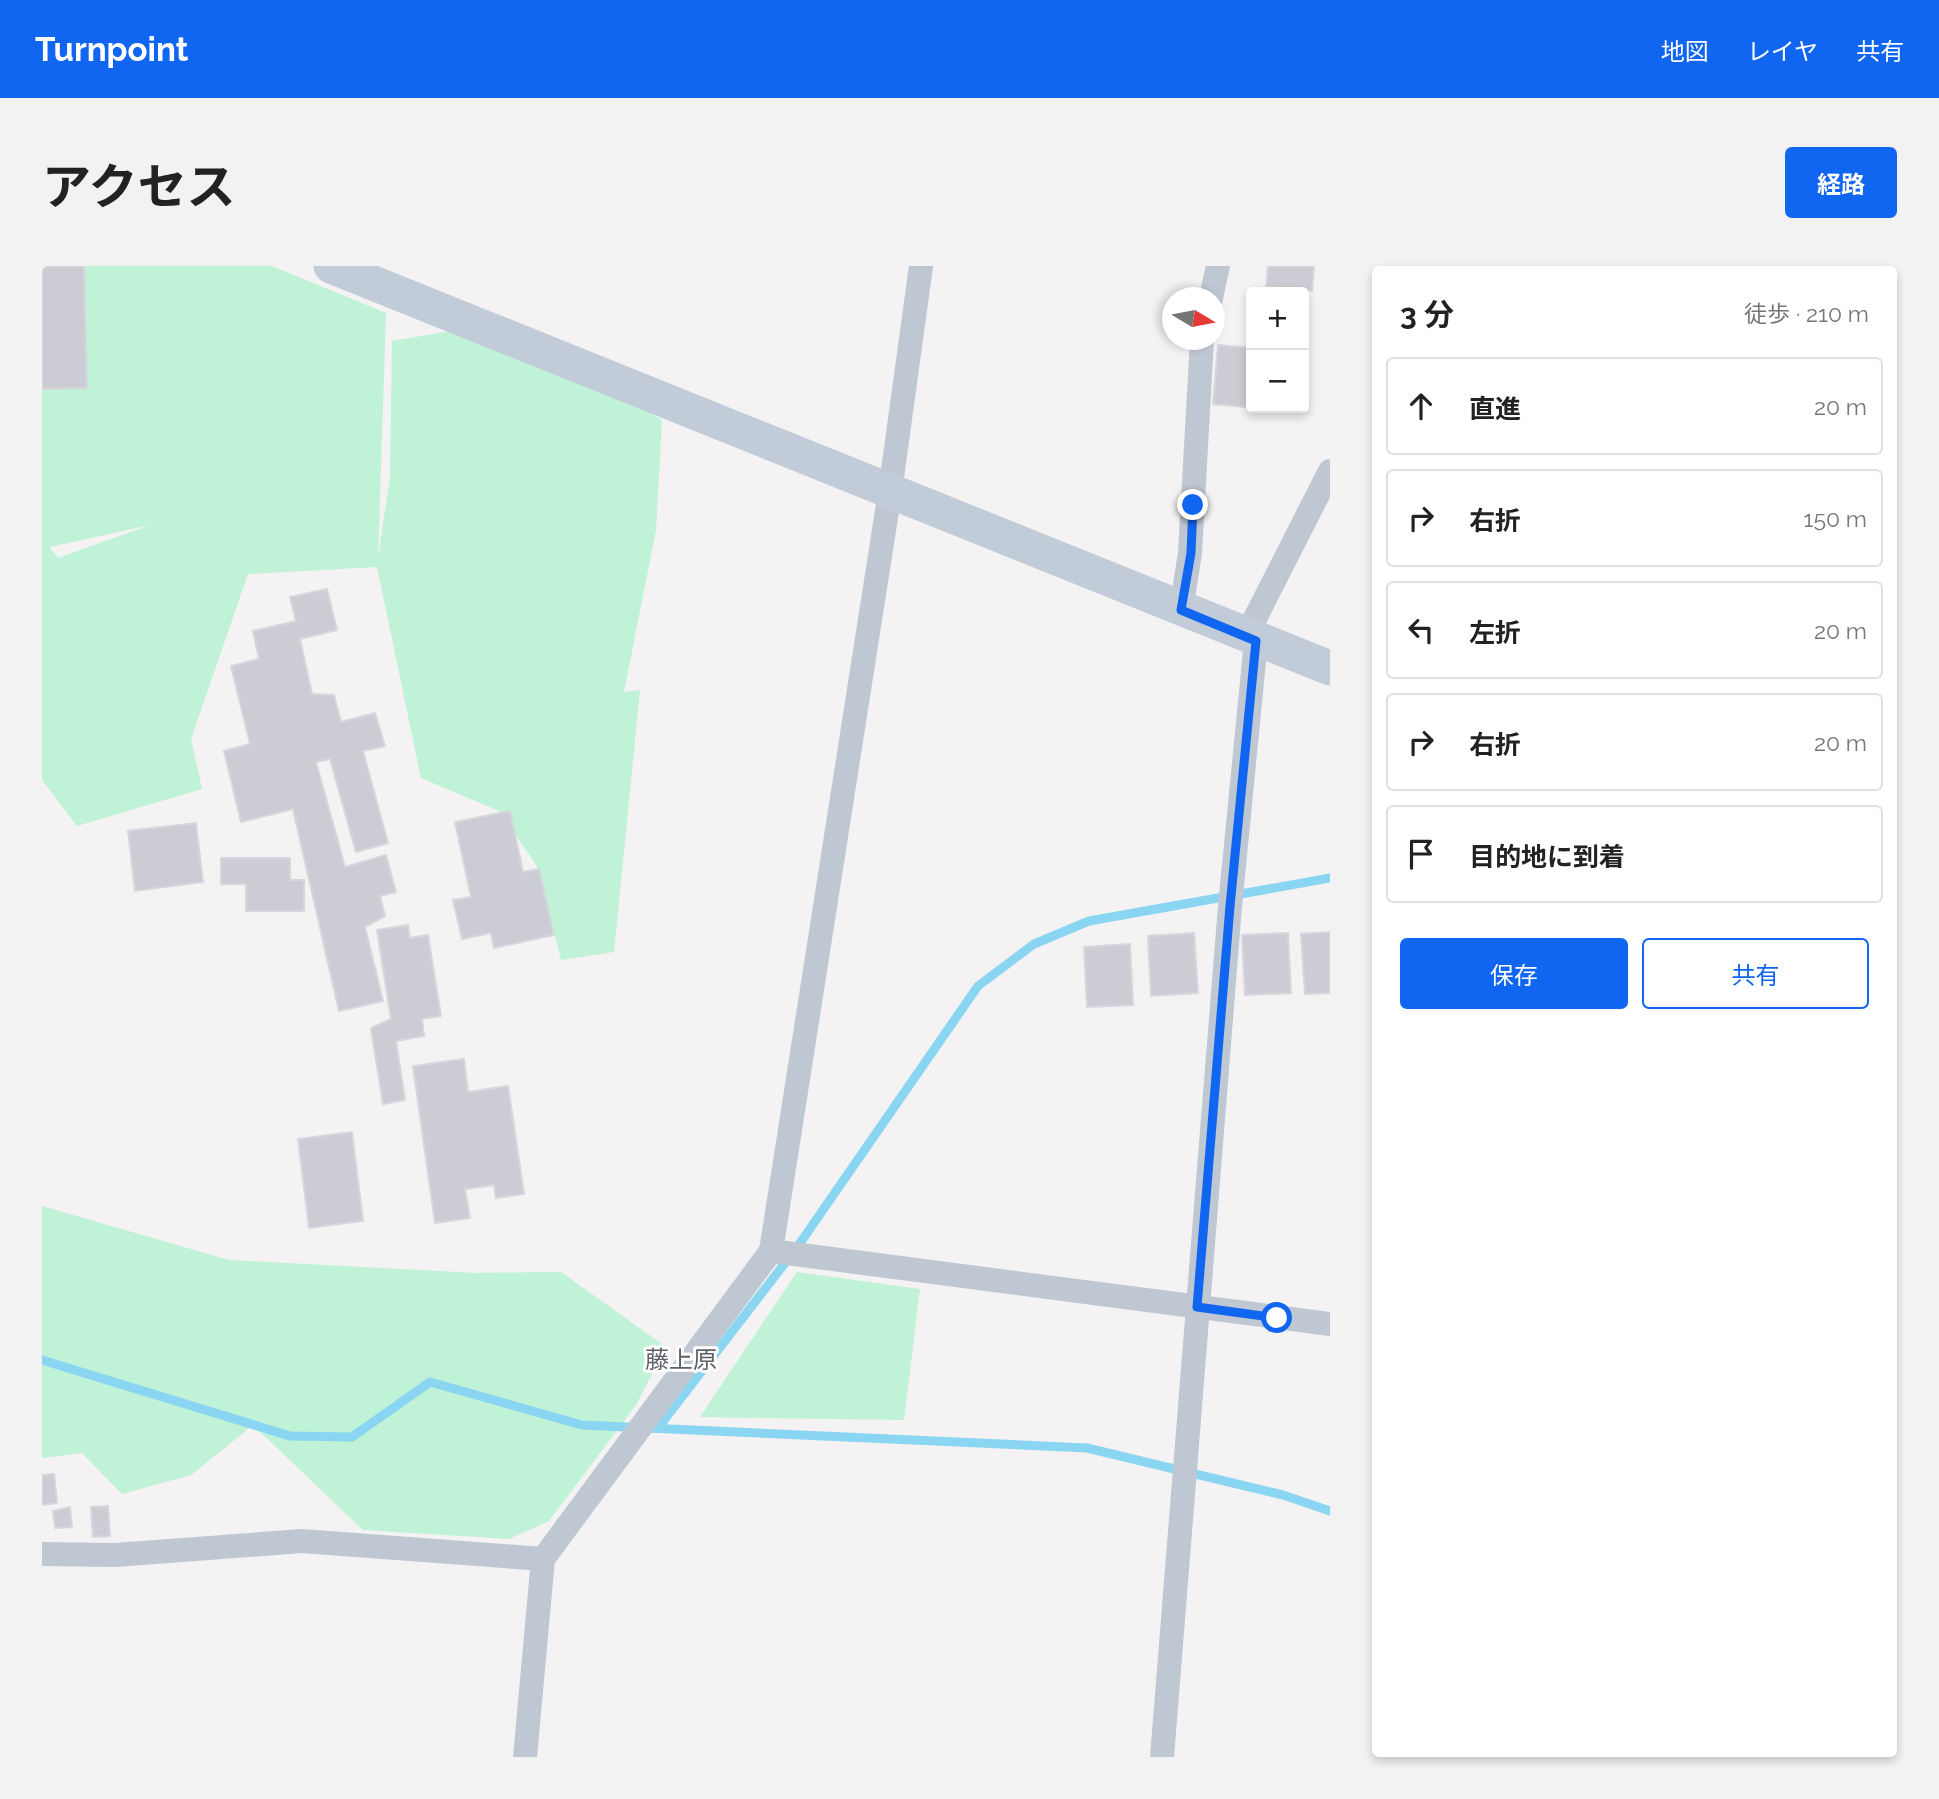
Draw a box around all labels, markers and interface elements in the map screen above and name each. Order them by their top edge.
text: Turnpoint [35,30,188,69]
text: 地図 [1661,37,1709,66]
text: レイヤ [1747,37,1818,66]
text: 共有 [1856,37,1904,66]
button: 経路 [1785,147,1897,218]
text: アクセス [42,158,236,215]
north arrow [1162,287,1225,350]
map controls [1246,287,1309,413]
button: + [1246,287,1309,350]
text: 3 分 [1400,297,1454,332]
text: 徒歩 · 210 m [1744,300,1869,327]
button: − [1246,350,1309,413]
icon: ahead [1402,387,1440,425]
text: 20 m [1814,393,1867,420]
text: 直進 [1469,394,1521,424]
route end [1177,489,1208,520]
icon: right [1402,499,1440,537]
text: 150 m [1804,505,1867,532]
text: 右折 [1469,506,1521,536]
icon: left [1402,611,1440,649]
text: 20 m [1814,617,1867,644]
text: 左折 [1469,618,1521,648]
icon: right [1402,723,1440,761]
text: 20 m [1814,729,1867,756]
text: 右折 [1469,730,1521,760]
icon: arrive [1402,835,1440,873]
text: 目的地に到着 [1469,842,1625,872]
button: 保存 [1400,938,1628,1009]
button: 共有 [1642,938,1869,1009]
route start [1261,1302,1292,1333]
district label: 藤上原 [645,1345,717,1374]

